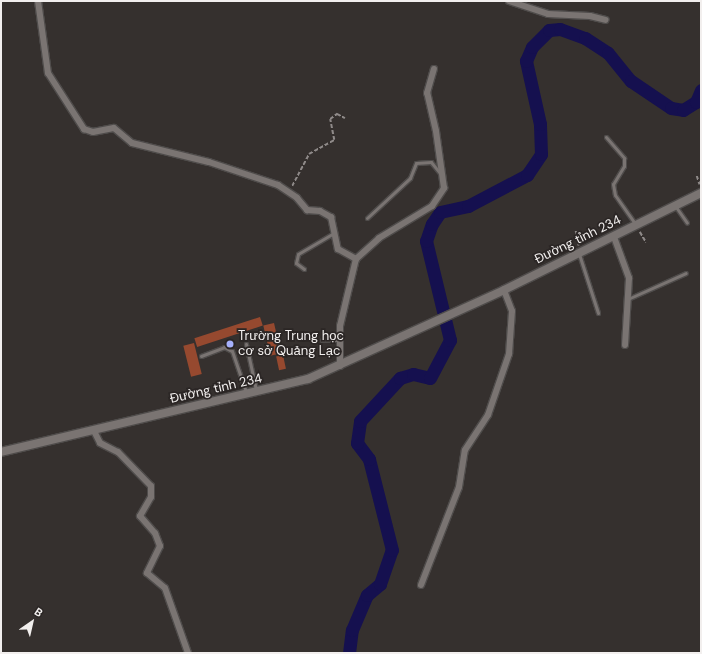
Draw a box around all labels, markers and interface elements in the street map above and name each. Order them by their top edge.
street label: Đường tỉnh 234 [532,212,624,268]
place label: Trường Trung học cơ sở Quảng Lạc [238,329,344,360]
marker: Trường Trung học cơ sở Quảng Lạc [225,339,235,349]
street label: Đường tỉnh 234 [168,371,264,407]
north arrow [12,602,52,642]
text: B [32,604,46,620]

